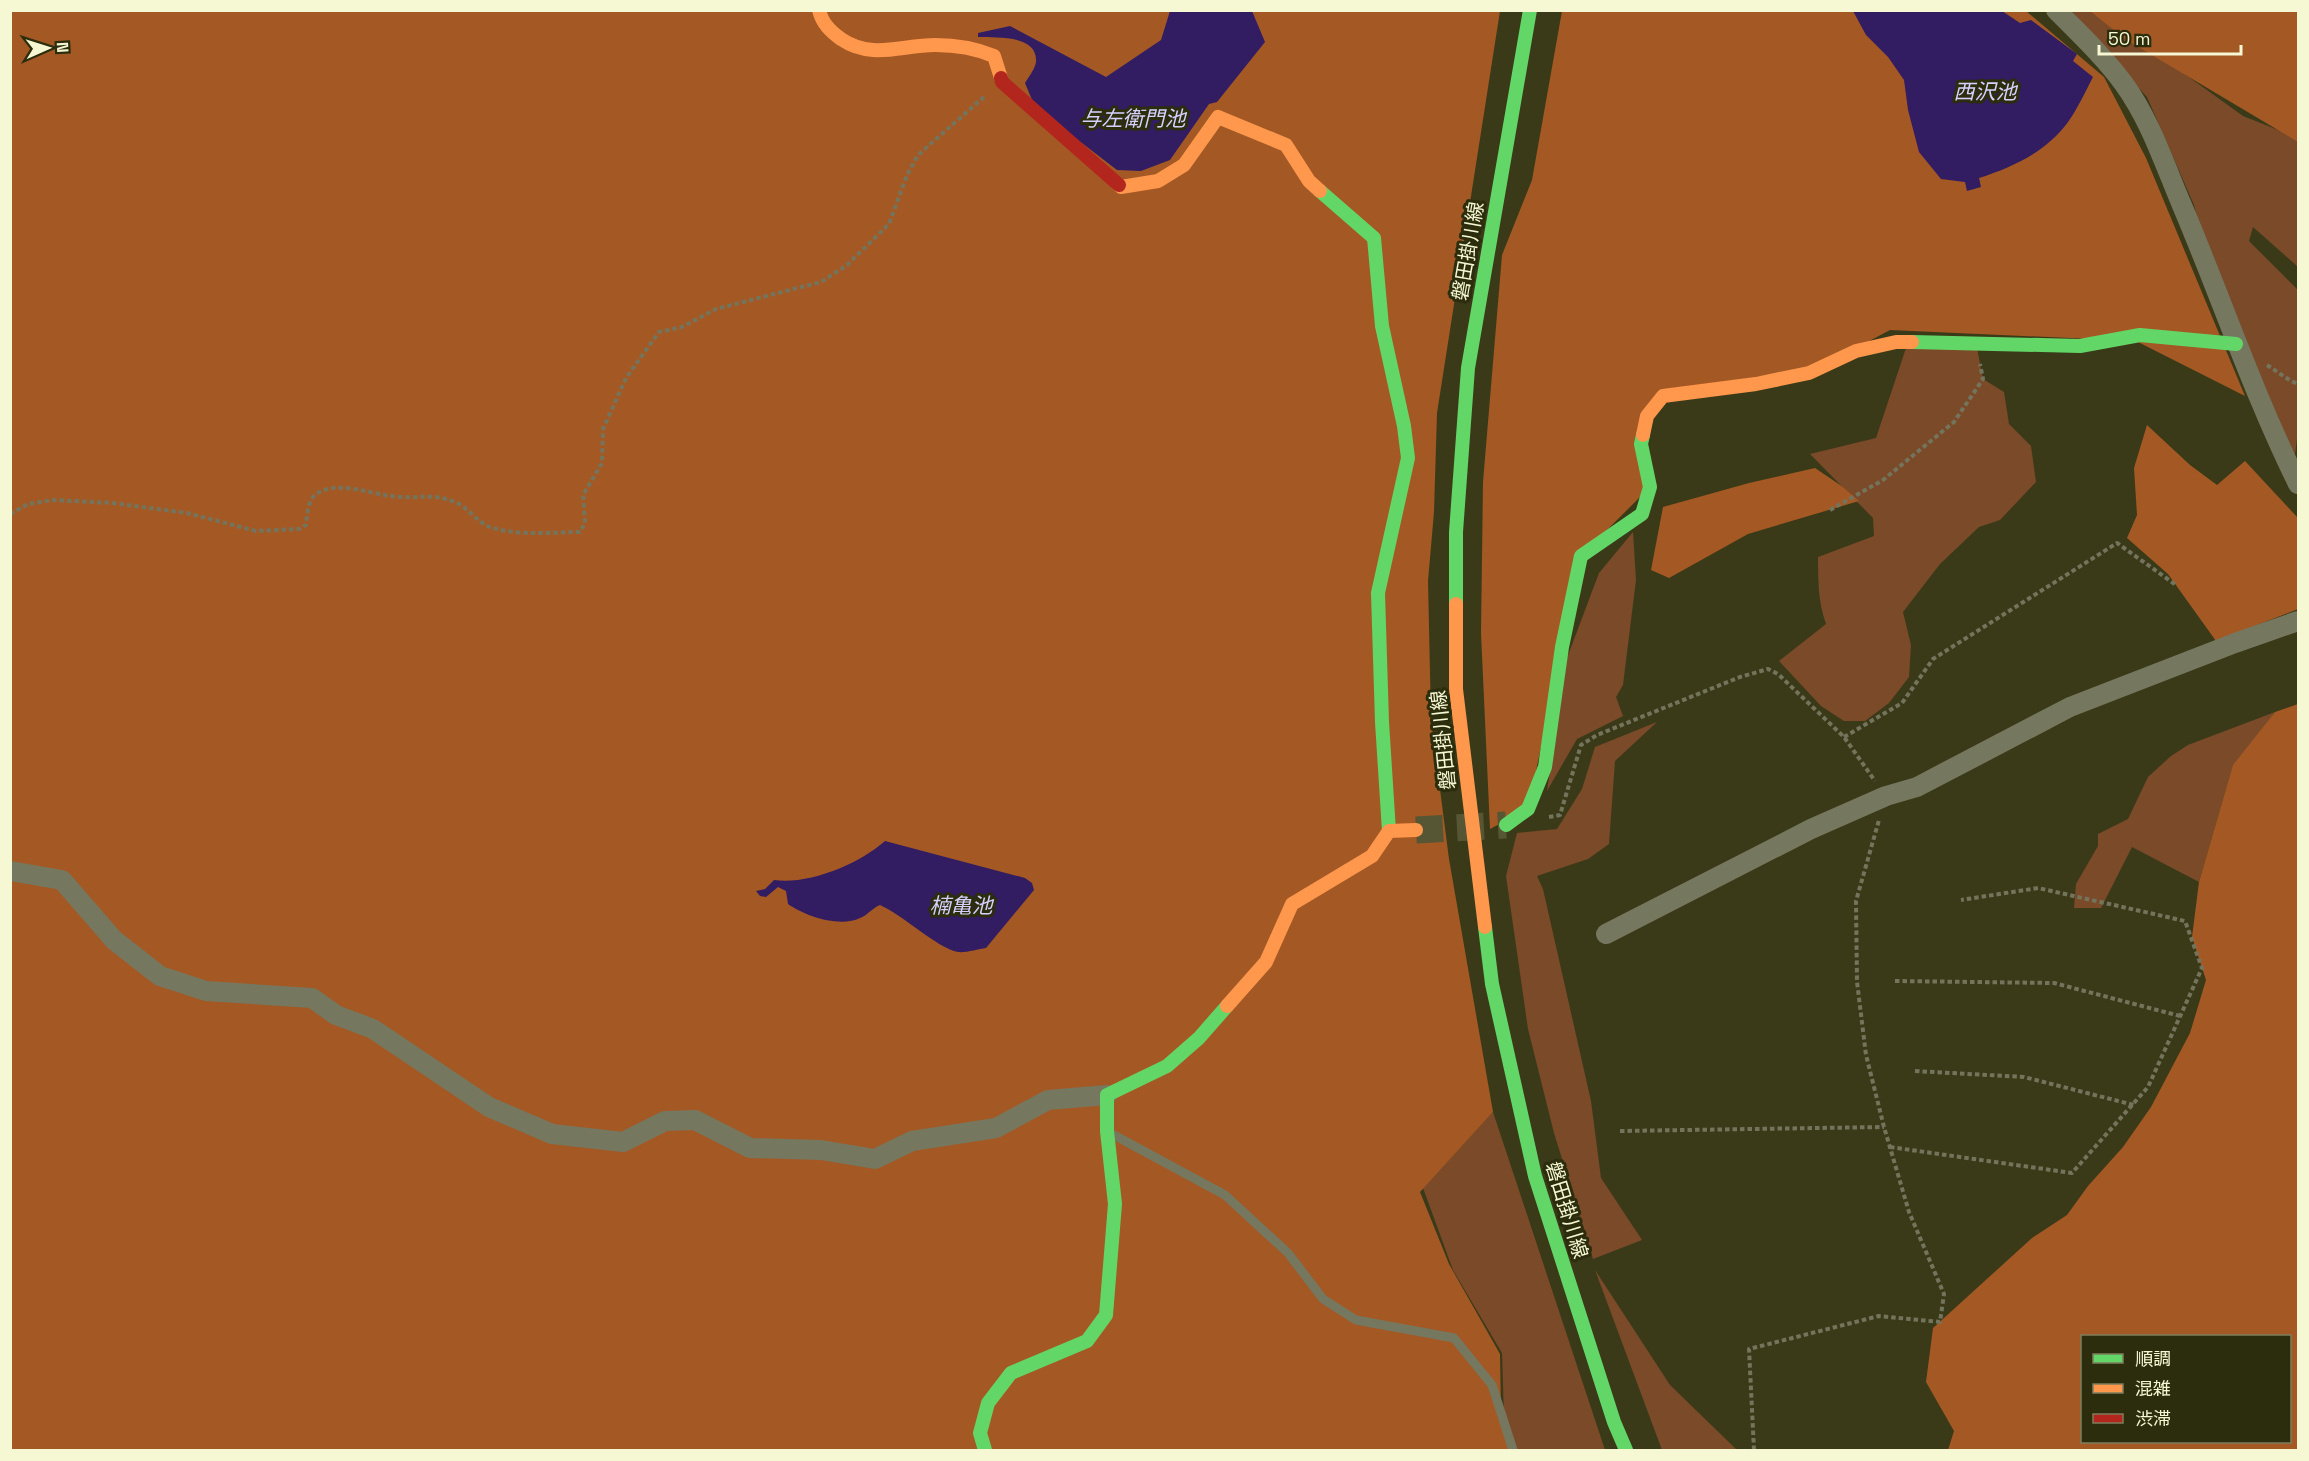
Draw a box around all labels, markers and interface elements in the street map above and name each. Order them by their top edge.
north arrow [18,18,78,78]
scale bar [2099,18,2242,56]
text: 50 m [2108,27,2150,50]
text: N [52,41,73,53]
water label: 西沢池 [1954,78,2018,105]
water label: 与左衛門池 [1081,105,1187,132]
street label: 磐田掛川線 [1447,200,1489,302]
street label: 磐田掛川線 [1425,689,1461,791]
water label: 楠亀池 [930,892,994,919]
street label: 磐田掛川線 [1540,1158,1594,1262]
legend [2081,1335,2291,1443]
text: 順調 [2135,1347,2171,1370]
text: 混雑 [2135,1377,2171,1400]
text: 渋滞 [2135,1407,2171,1430]

